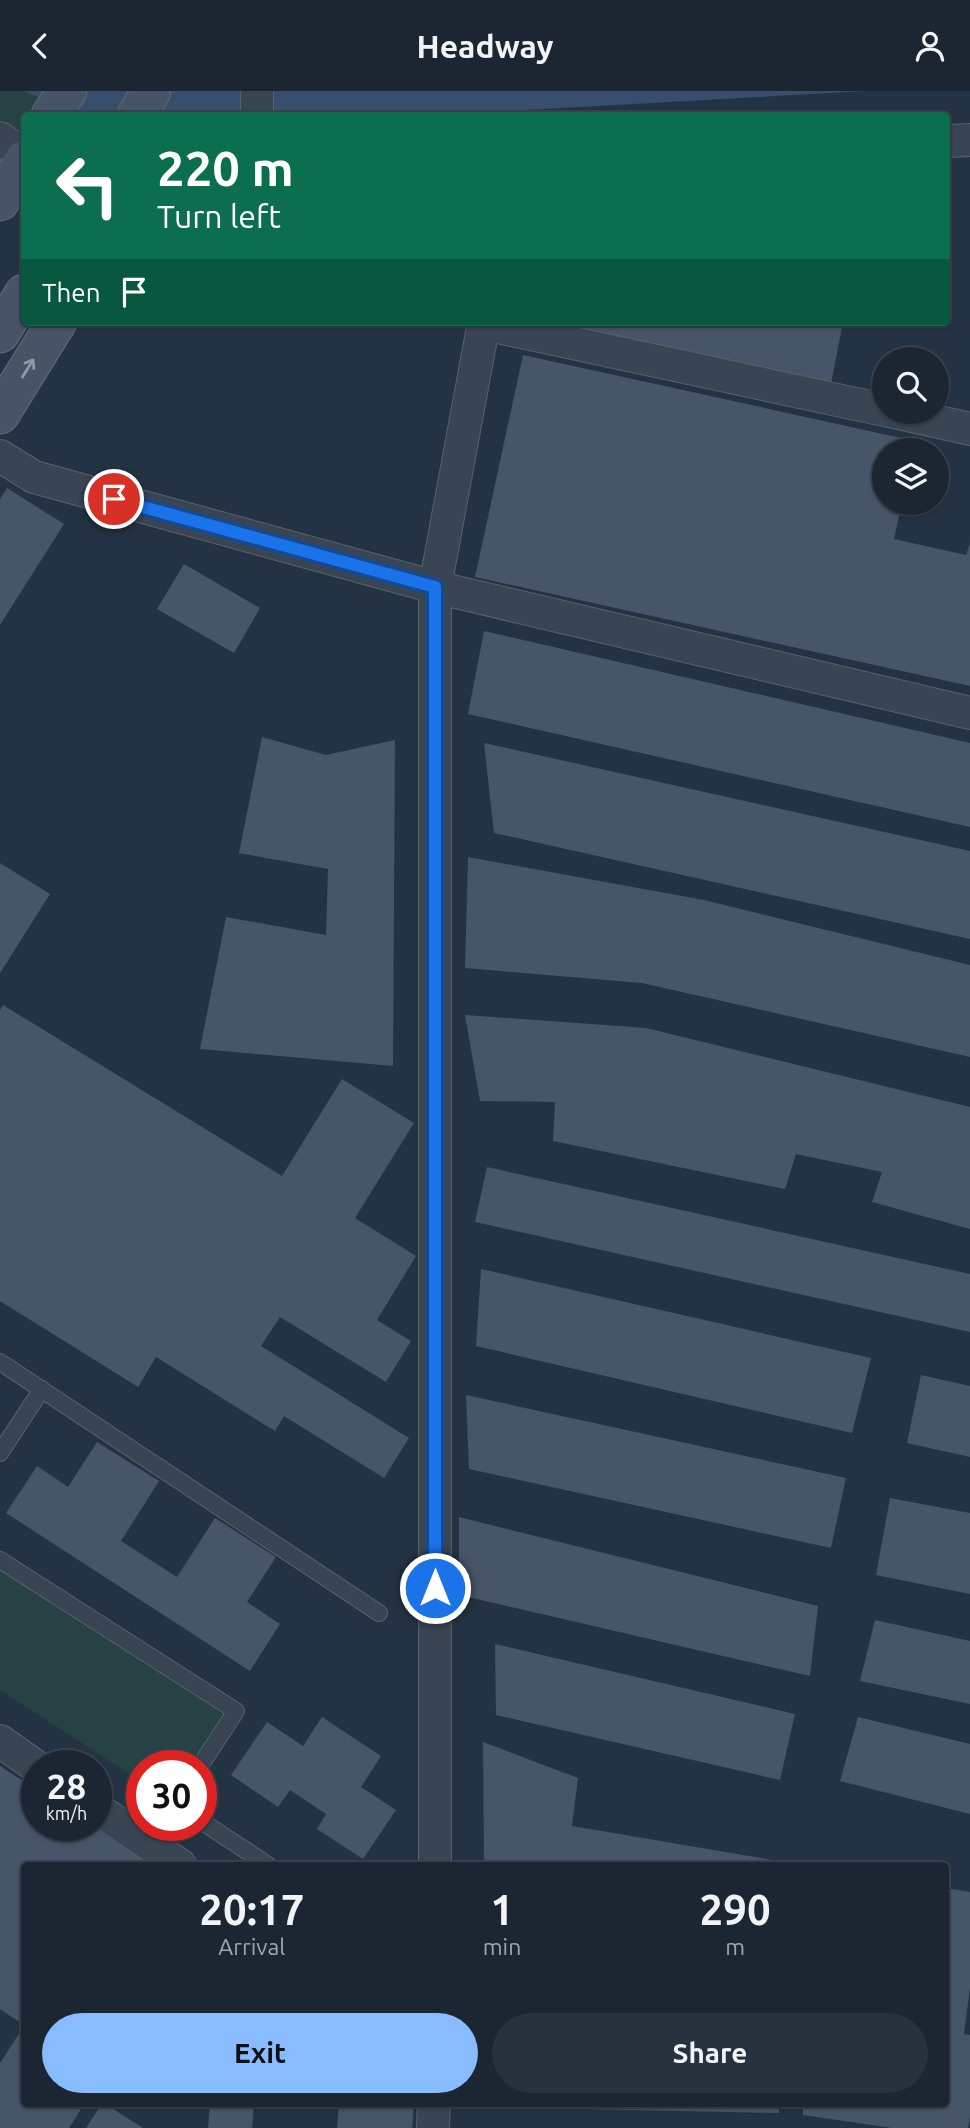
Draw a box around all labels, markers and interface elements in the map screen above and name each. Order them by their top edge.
icon: back [21,27,59,65]
icon: person [911,27,949,65]
text: Headway [416,28,554,64]
icon: left [42,140,133,231]
text: 220 m [157,140,294,195]
text: Turn left [157,198,281,234]
icon: arrive [115,273,153,311]
text: Then [42,278,101,307]
map controls [872,347,949,515]
button: search [872,347,949,424]
one-way arrow [22,358,36,378]
button: layers [872,438,949,515]
pin [84,469,144,529]
icon: arrive [95,480,133,518]
position arrow [398,1551,472,1625]
speed limit sign: 30 [126,1750,217,1841]
text: 28 [47,1766,86,1806]
text: km/h [46,1803,87,1823]
text: 20:17 [199,1886,304,1933]
text: 1 [490,1886,514,1933]
text: 290 [700,1886,771,1933]
text: Arrival [218,1934,285,1959]
text: min [483,1934,521,1959]
text: m [725,1934,745,1959]
button: Exit [42,2013,478,2093]
button: Share [492,2013,928,2093]

